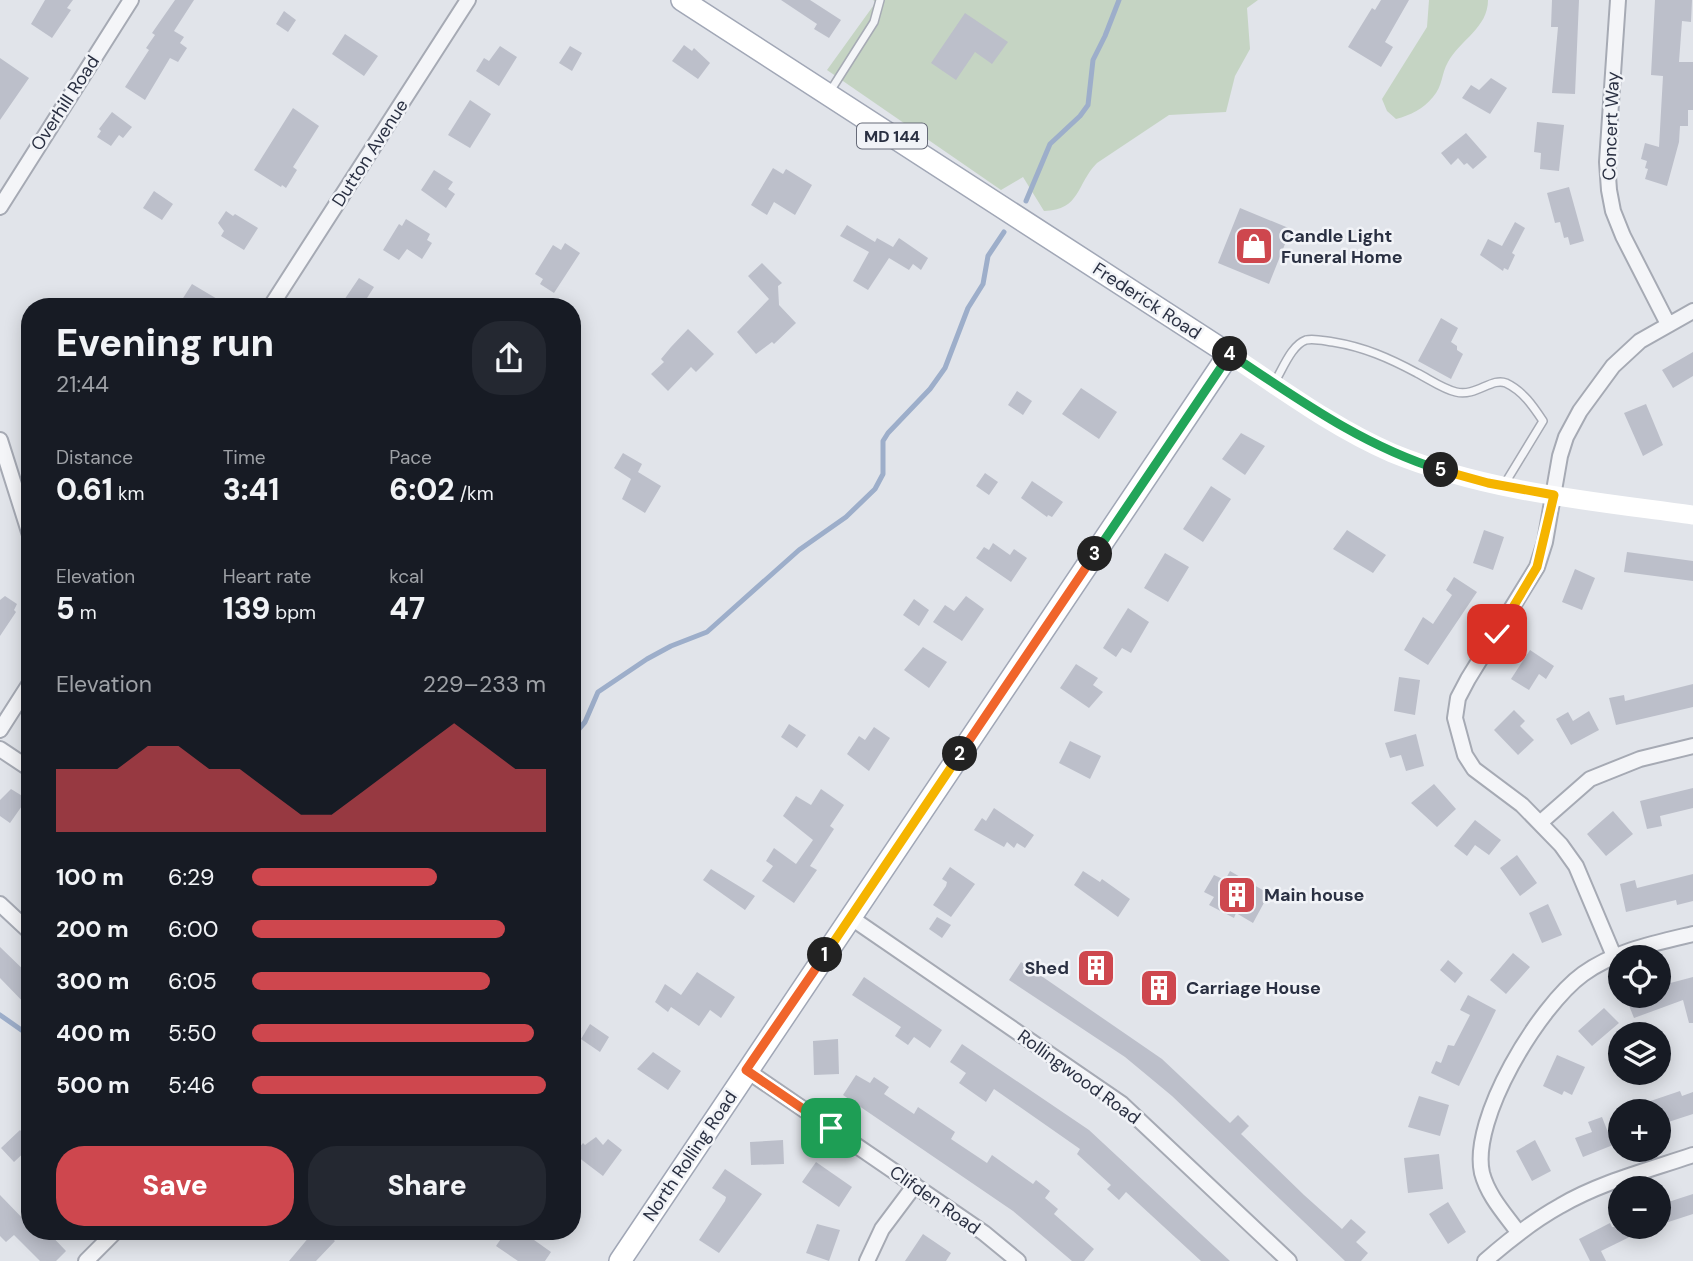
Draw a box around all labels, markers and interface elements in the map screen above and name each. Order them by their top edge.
street label: Overhill Road [25,51,105,155]
street label: Concert Way [1597,71,1625,181]
street label: Dutton Avenue [326,95,414,211]
road number: MD 144 [857,124,927,148]
place label: Candle Light Funeral Home [1281,224,1403,269]
shop icon: Candle Light Funeral Home [1233,225,1275,267]
street label: Frederick Road [1088,257,1206,345]
text: Evening run [56,318,274,368]
button: share [472,321,546,395]
pin: 4 [1212,336,1248,372]
text: 4 [1223,341,1236,366]
text: 21:44 [56,369,109,399]
text: Distance [56,445,133,470]
text: Time [223,445,266,470]
text: Pace [389,445,432,470]
pin: 5 [1424,452,1458,488]
text: 5 [1435,457,1446,482]
text: 0.61 [56,470,113,509]
text: 3:41 [223,470,279,509]
text: 6:02 [389,470,455,509]
text: km [113,481,145,506]
text: /km [455,481,494,506]
pin: 3 [1078,536,1112,572]
text: 3 [1089,541,1100,566]
text: Elevation [56,564,135,589]
text: Heart rate [223,564,311,589]
text: kcal [389,564,424,589]
text: 5 [56,589,75,628]
text: 139 [223,589,270,628]
text: 47 [389,589,425,628]
text: m [75,600,97,625]
text: bpm [270,600,316,625]
pin [1467,604,1527,664]
icon: check [1478,615,1516,653]
text: Elevation [56,669,152,699]
text: 229–233 m [423,669,546,699]
pin: 2 [942,736,978,772]
text: 2 [954,741,965,766]
text: 100 m [56,862,124,892]
text: 6:29 [168,862,215,892]
building icon: Main house [1216,874,1258,916]
place label: Main house [1264,883,1365,907]
text: 200 m [56,914,129,944]
text: 6:00 [168,914,219,944]
pin: 1 [808,937,842,972]
text: 1 [821,942,828,967]
map controls [1608,945,1671,1239]
button: locate [1608,945,1671,1008]
building icon: Shed [1075,947,1117,989]
place label: Shed [1024,956,1069,980]
text: 300 m [56,966,129,996]
text: 6:05 [168,966,217,996]
building icon: Carriage House [1138,967,1180,1009]
place label: Carriage House [1186,976,1321,1000]
text: 400 m [56,1018,130,1048]
text: 5:50 [168,1018,216,1048]
button: layers [1608,1022,1671,1085]
street label: Rollingwood Road [1013,1024,1145,1130]
text: 500 m [56,1070,130,1100]
text: 5:46 [168,1070,215,1100]
street label: North Rolling Road [637,1086,743,1226]
pin [801,1098,861,1158]
button: + [1608,1099,1671,1162]
icon: arrive [812,1109,850,1147]
button: Save [56,1146,294,1226]
button: Share [308,1146,546,1226]
street label: Clifden Road [885,1160,985,1240]
button: − [1608,1176,1671,1239]

